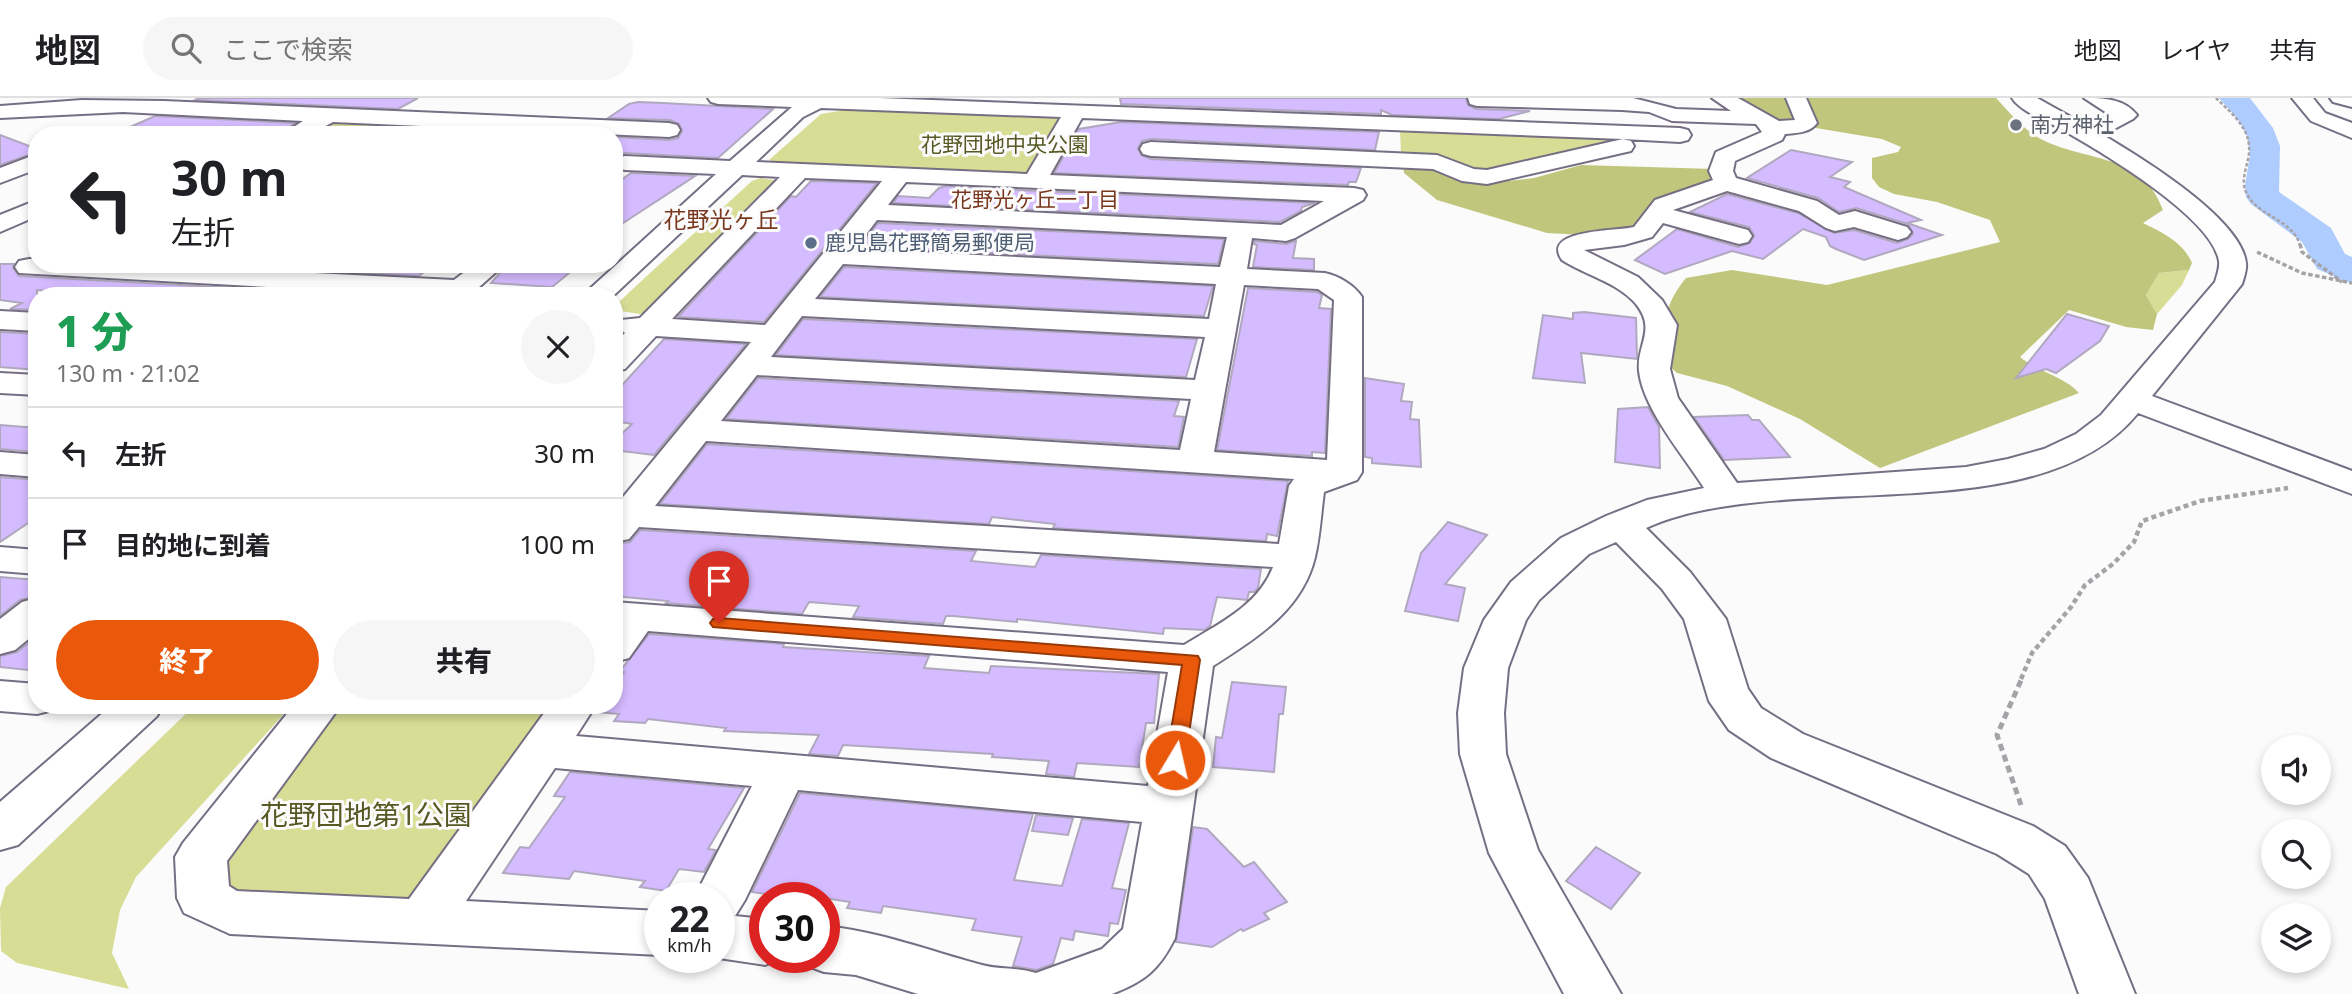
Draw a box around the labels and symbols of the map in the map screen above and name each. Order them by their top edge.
place label: 南方神社 [2030,110,2114,138]
marker: 南方神社 [2008,117,2024,133]
park label: 花野団地中央公園 [921,130,1089,158]
district label: 花野光ヶ丘一丁目 [951,185,1119,213]
district label: 花野光ヶ丘 [664,203,779,235]
place label: 鹿児島花野簡易郵便局 [825,228,1035,256]
marker: 鹿児島花野簡易郵便局 [803,235,819,251]
pin [689,551,749,623]
position arrow [1138,723,1212,797]
park label: 花野団地第1公園 [260,795,472,833]
speed limit sign: 30 [749,882,840,973]

